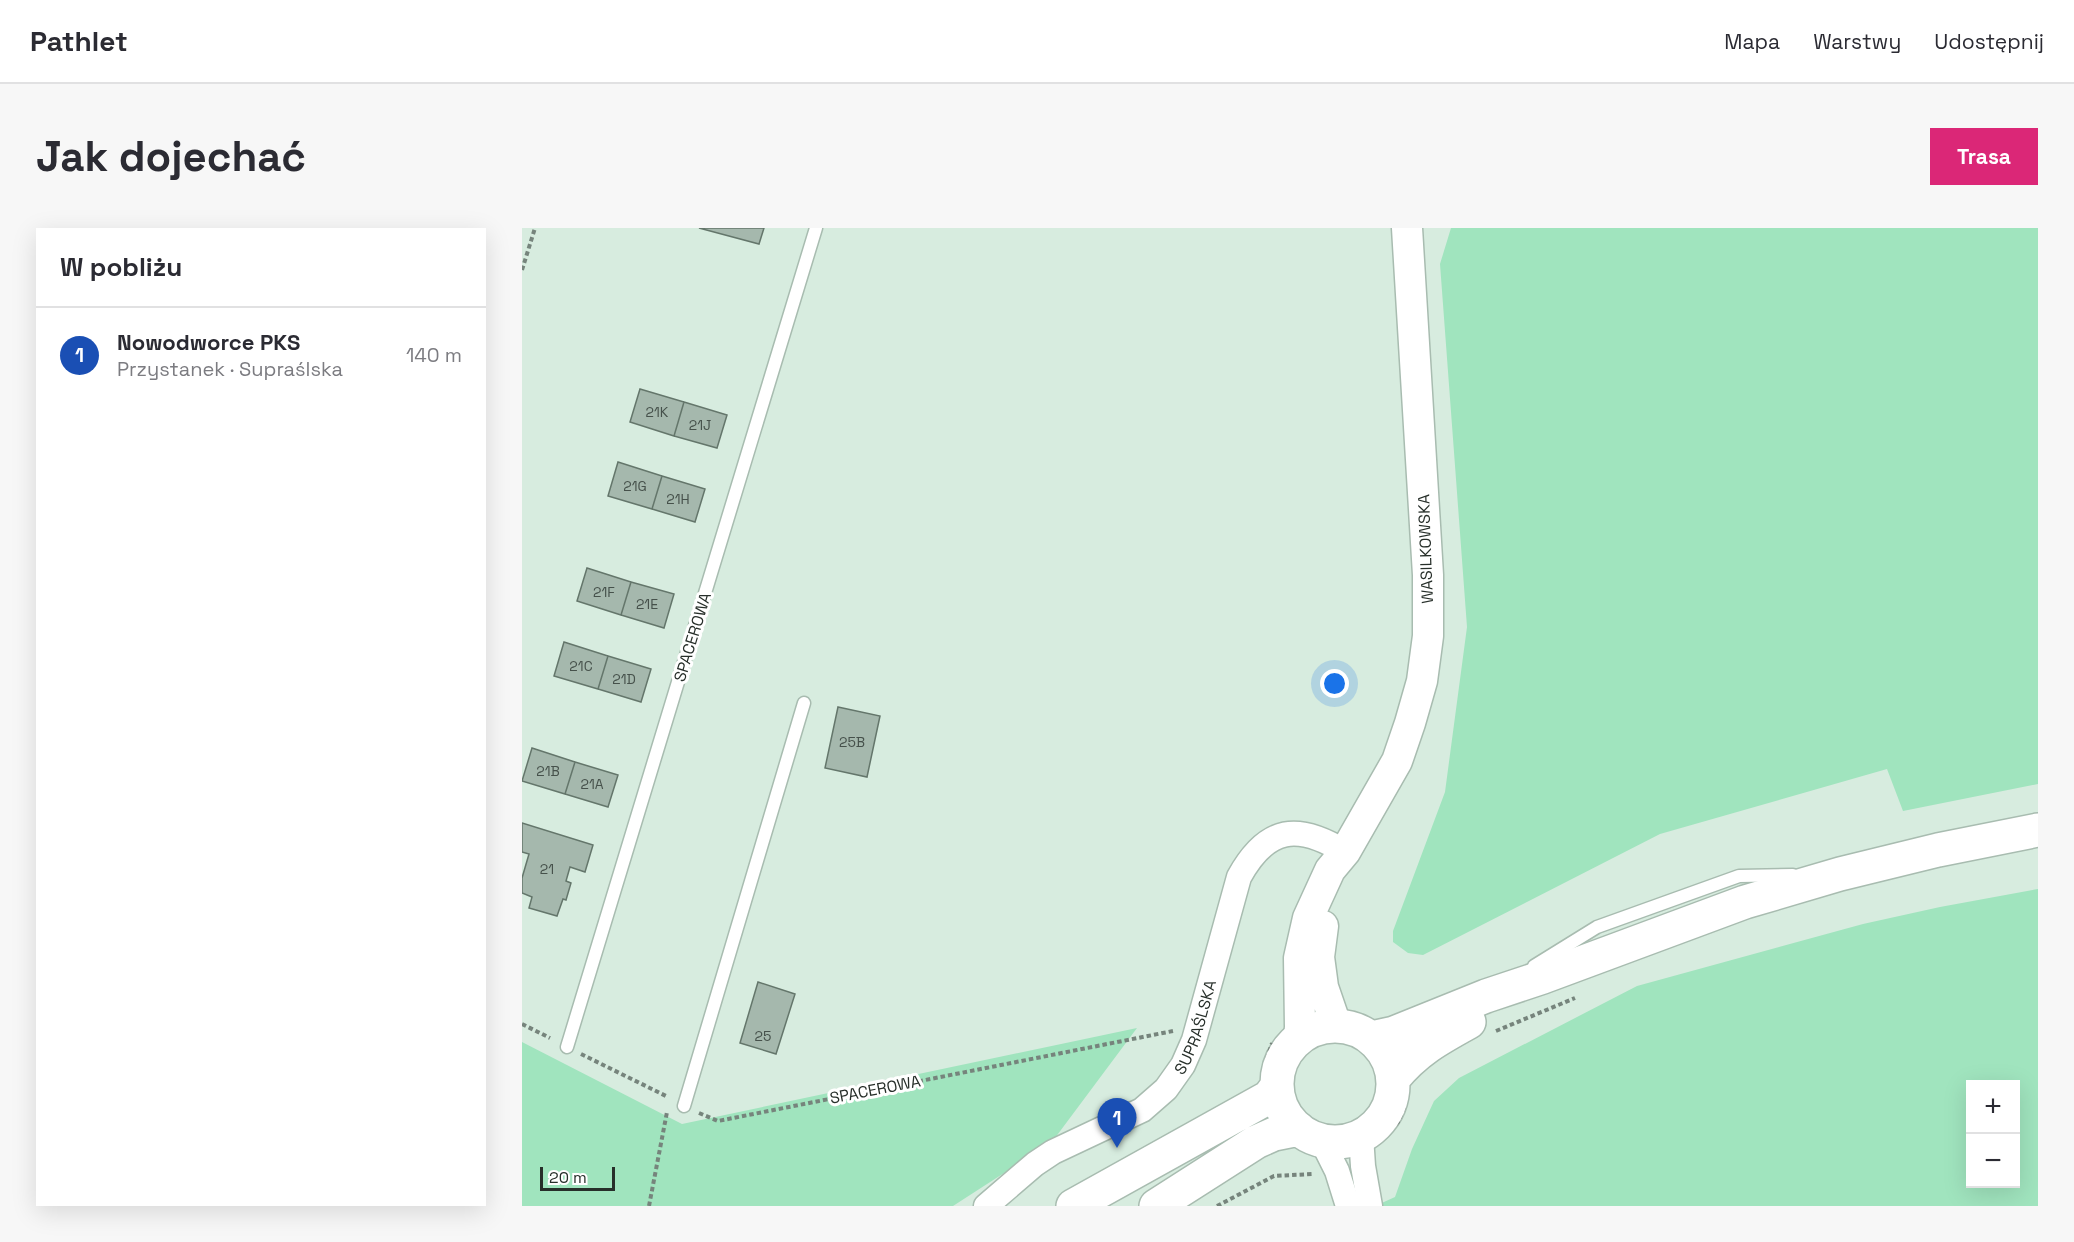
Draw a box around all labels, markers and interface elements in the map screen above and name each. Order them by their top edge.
text: Pathlet [30,23,128,59]
text: Mapa [1724,28,1780,55]
text: Warstwy [1813,28,1901,55]
text: Udostępnij [1934,28,2044,55]
button: Trasa [1930,128,2038,185]
text: Jak dojechać [36,130,306,183]
text: W pobliżu [60,250,182,284]
text: Nowodworce PKS [117,328,300,356]
text: 1 [75,342,84,368]
text: 140 m [406,342,462,368]
text: Przystanek · Supraślska [117,356,343,382]
house number: 21K [646,403,669,421]
house number: 21J [689,416,711,434]
house number: 21G [623,477,647,495]
house number: 21H [666,490,690,508]
street label: WASILKOWSKA [1413,494,1438,604]
house number: 21F [593,583,615,601]
street label: SPACEROWA [669,590,716,684]
house number: 21E [636,595,658,613]
house number: 21C [569,657,593,675]
your location [1320,669,1349,698]
house number: 21D [612,670,636,688]
house number: 25B [839,733,865,751]
house number: 21B [536,762,560,780]
house number: 21A [580,775,604,793]
house number: 21 [540,860,554,878]
street label: SUPRAŚLSKA [1170,978,1221,1079]
house number: 25 [755,1027,771,1045]
street label: SPACEROWA [828,1070,922,1109]
map controls [1966,1080,2020,1188]
button: + [1966,1080,2020,1134]
pin: 1 [1098,1098,1136,1148]
button: − [1966,1134,2020,1188]
scale bar [540,1164,615,1192]
text: 20 m [549,1167,587,1188]

